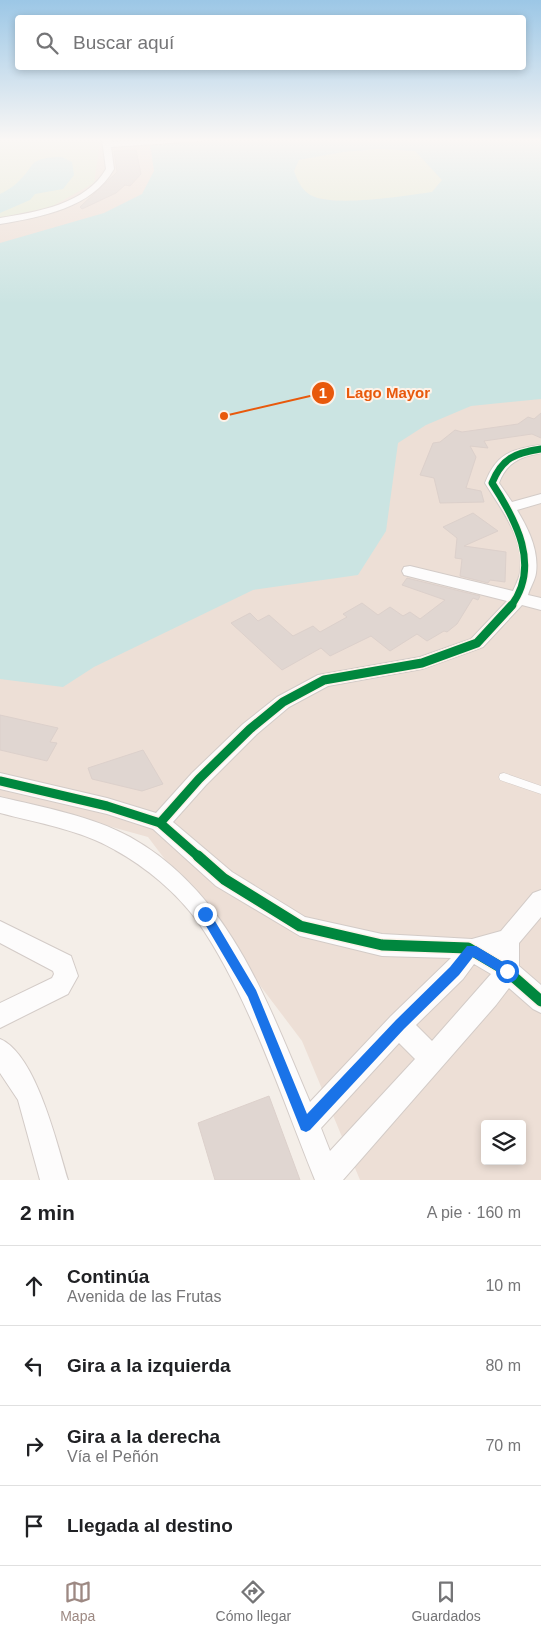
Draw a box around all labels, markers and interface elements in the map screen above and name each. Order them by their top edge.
search box [15,15,526,70]
icon: search [33,29,61,57]
text: Buscar aquí [73,32,174,53]
callout: Lago Mayor [311,378,440,408]
text: 1 [319,384,327,401]
text: Lago Mayor [346,384,430,401]
route end [194,903,217,926]
route start [496,960,519,983]
map controls [481,1120,526,1165]
button: layers [481,1120,526,1165]
text: 2 min [20,1201,75,1224]
text: A pie · 160 m [427,1204,521,1221]
text: Continúa [67,1266,149,1287]
icon: ahead [20,1272,48,1300]
text: 10 m [485,1277,521,1294]
text: Avenida de las Frutas [67,1288,221,1305]
icon: left [20,1352,48,1380]
text: Gira a la izquierda [67,1355,231,1376]
text: 80 m [485,1357,521,1374]
text: Gira a la derecha [67,1426,220,1447]
icon: right [20,1432,48,1460]
text: 70 m [485,1437,521,1454]
text: Vía el Peñón [67,1448,159,1465]
icon: arrive [20,1512,48,1540]
text: Llegada al destino [67,1515,233,1536]
tab: Mapa [60,1578,95,1624]
tab: Cómo llegar [216,1578,291,1624]
tab: Guardados [411,1578,481,1624]

